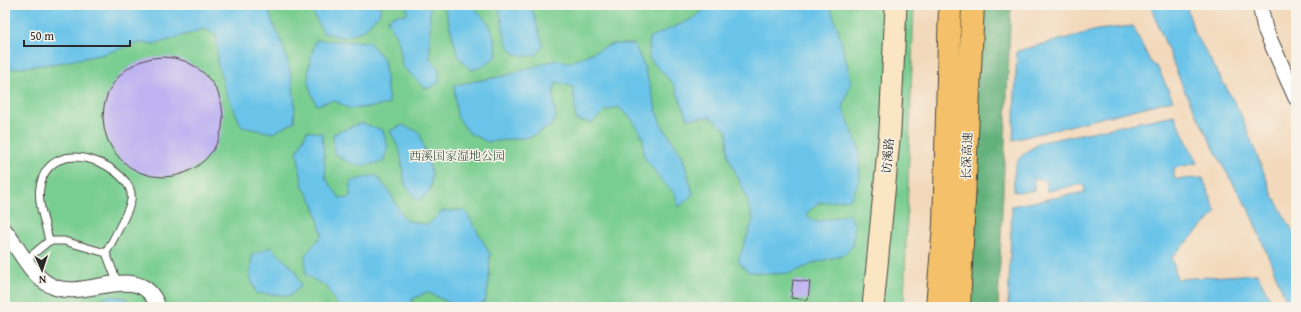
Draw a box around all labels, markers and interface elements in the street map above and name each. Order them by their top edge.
scale bar [24,22,130,48]
text: 50 m [30,27,54,44]
street label: 长深高速 [957,132,976,180]
street label: 访溪路 [877,137,898,175]
park label: 西溪国家湿地公园 [409,147,505,164]
north arrow [22,250,62,290]
text: N [38,272,47,288]

